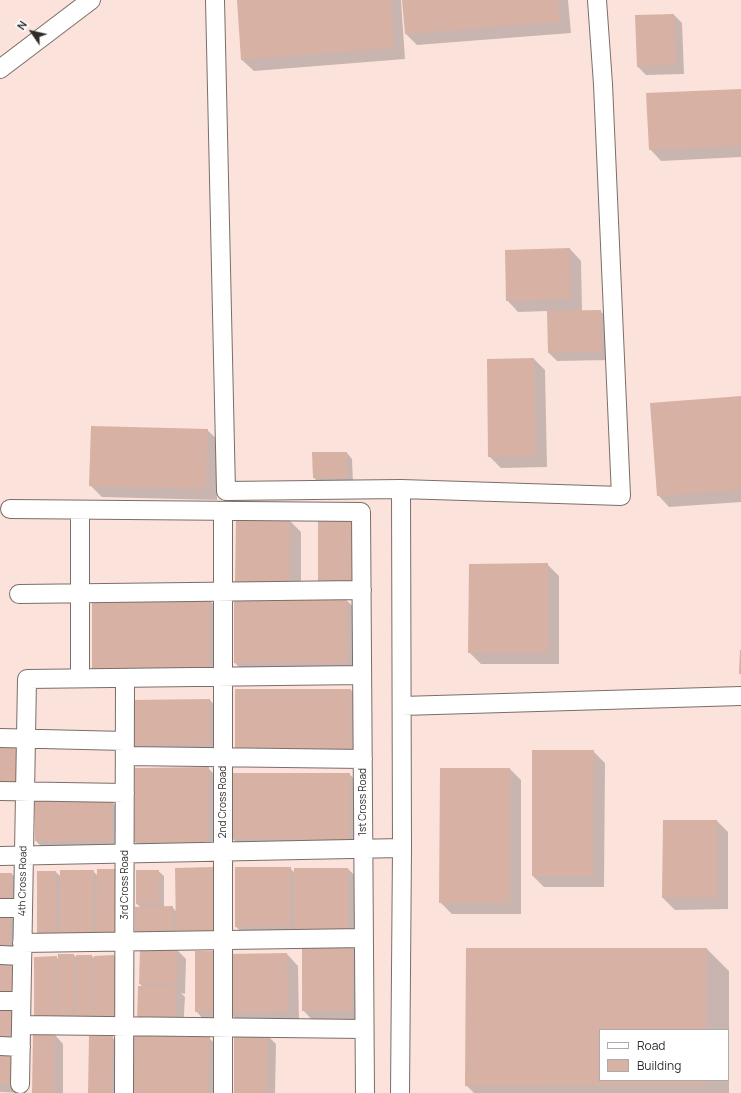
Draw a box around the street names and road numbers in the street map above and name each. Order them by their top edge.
street label: 2nd Cross Road [217,766,229,838]
street label: 1st Cross Road [357,768,369,836]
street label: 4th Cross Road [16,846,30,916]
street label: 3rd Cross Road [119,850,131,920]

